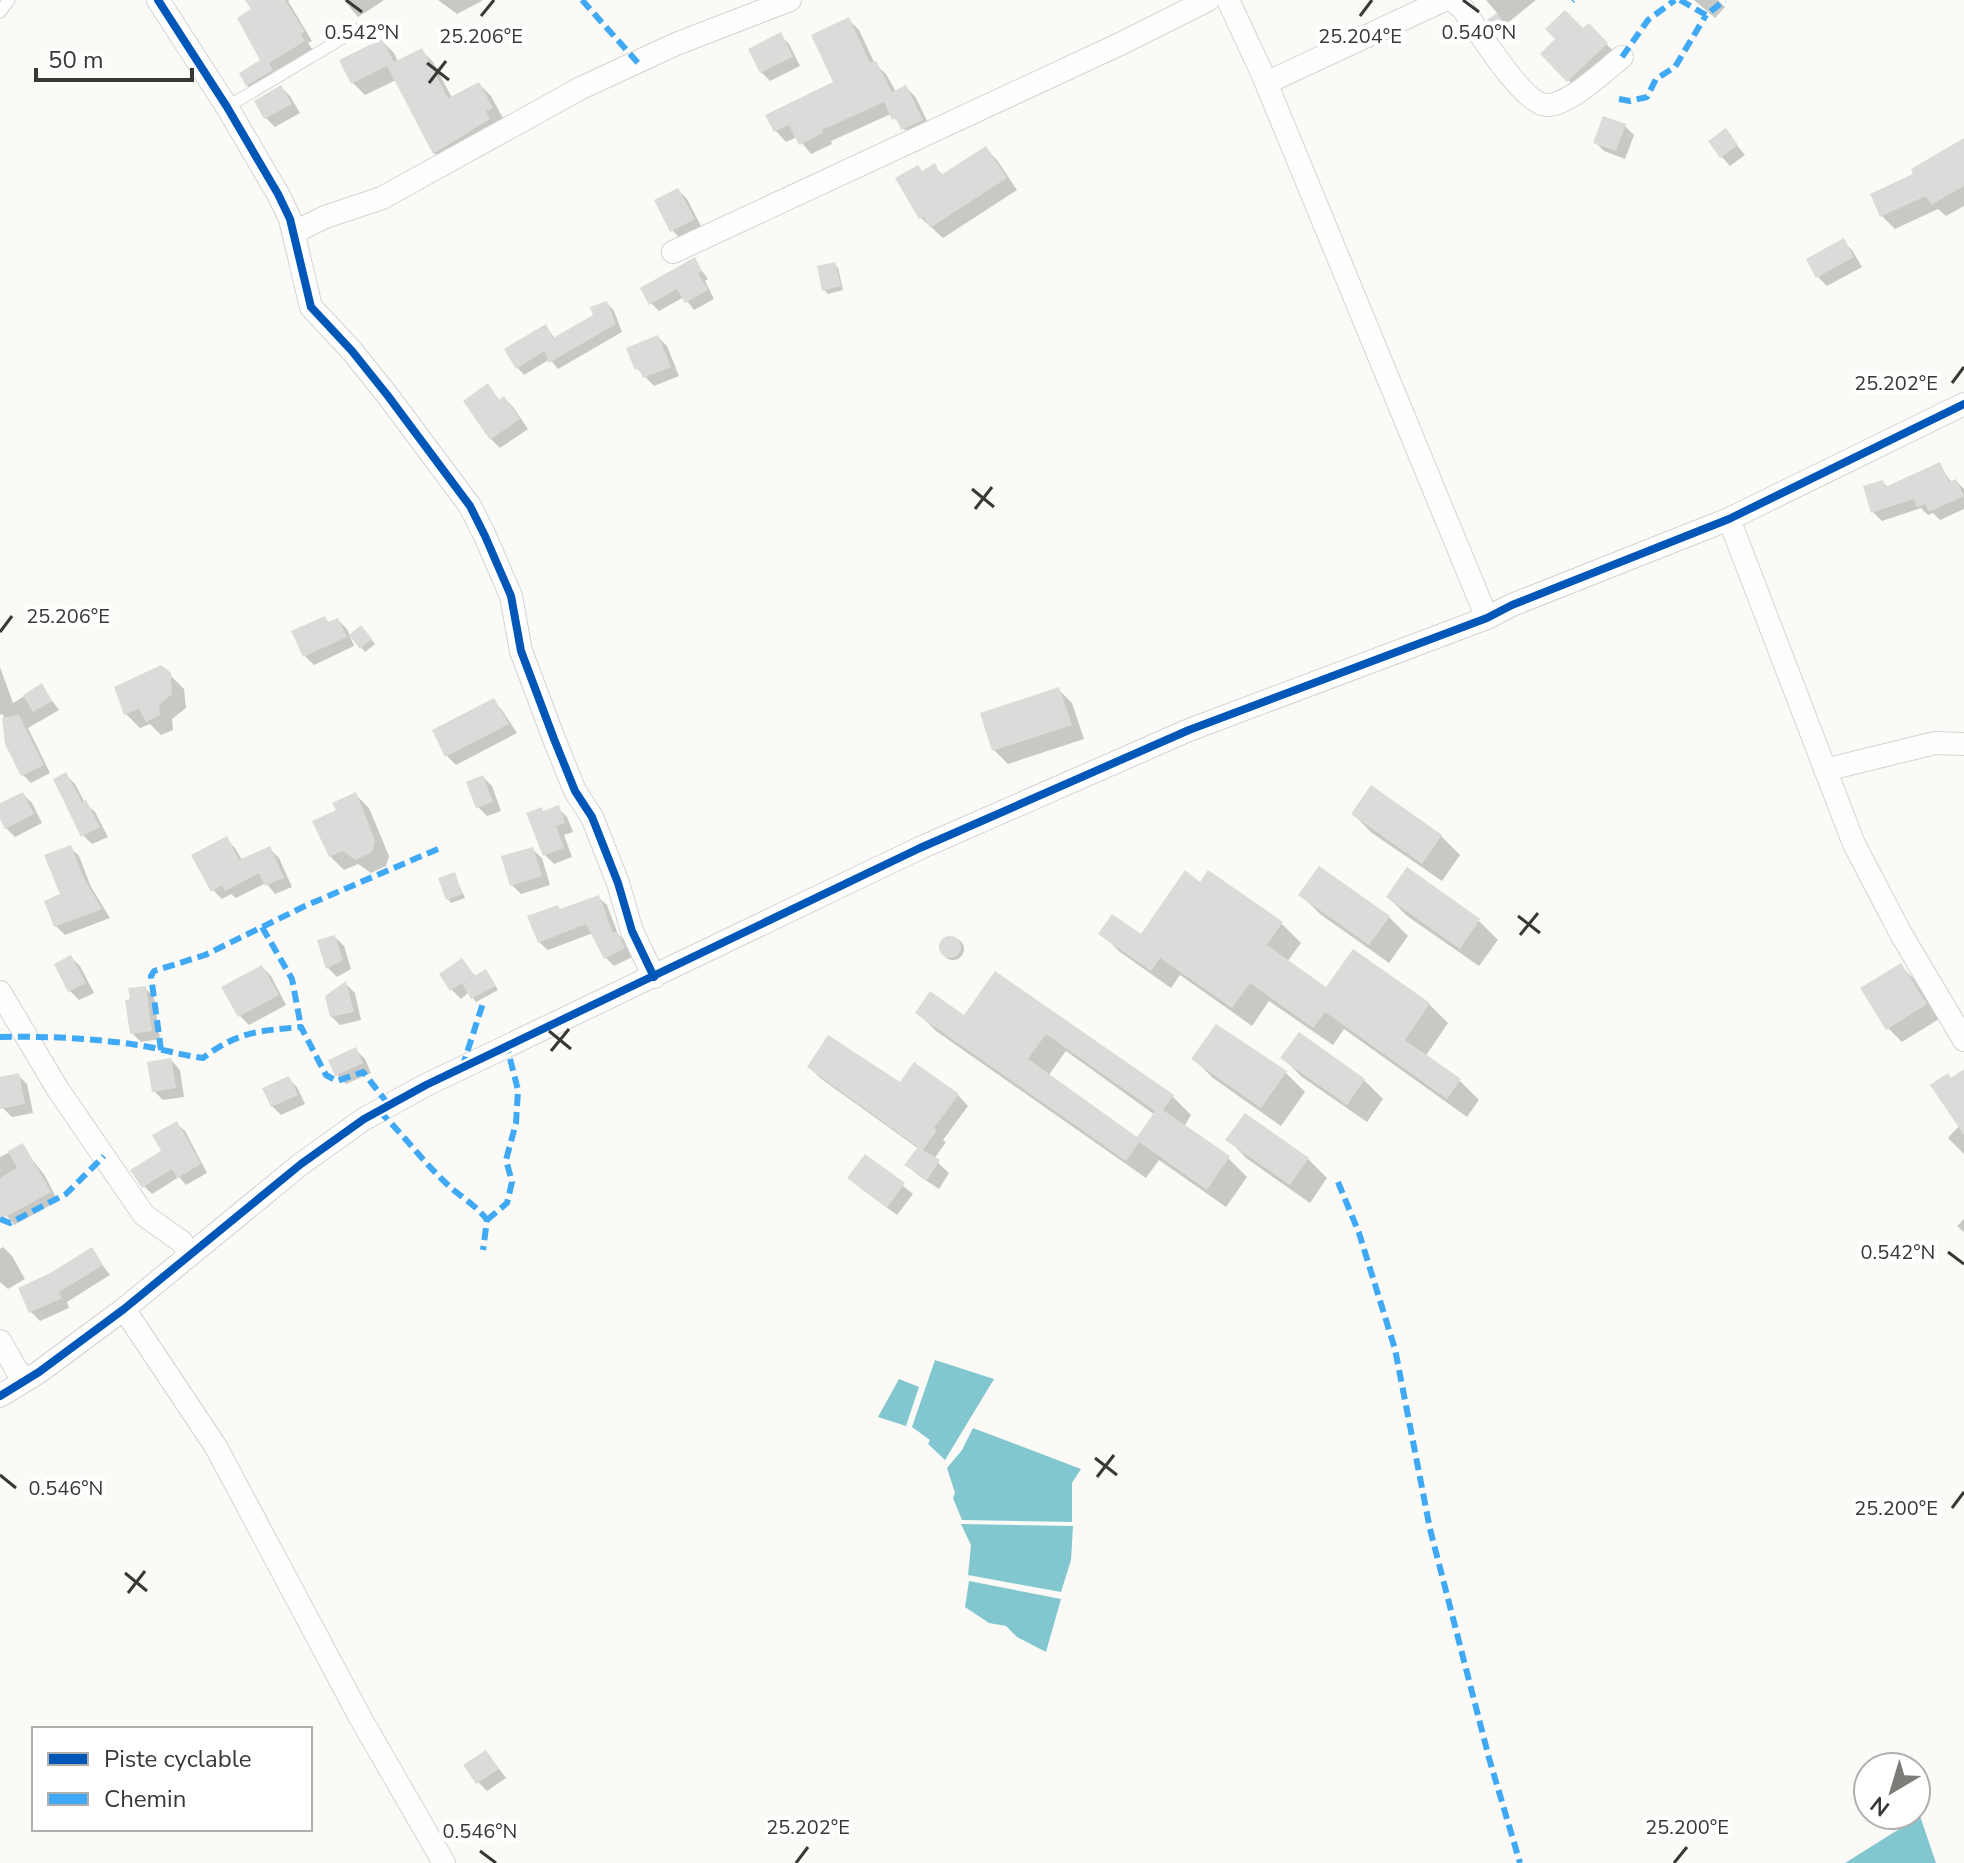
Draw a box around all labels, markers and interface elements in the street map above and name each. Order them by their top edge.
text: 0.542°N [325,19,399,46]
text: 0.540°N [1442,19,1516,46]
text: 25.206°E [439,23,523,50]
text: 25.204°E [1318,23,1402,50]
scale bar [36,32,192,82]
text: 50 m [48,44,104,76]
text: 25.202°E [1854,370,1938,397]
text: 25.206°E [26,603,110,630]
text: 0.542°N [1861,1239,1935,1266]
text: 0.546°N [29,1475,103,1502]
text: 25.200°E [1854,1495,1938,1522]
legend [32,1727,312,1831]
text: Piste cyclable [104,1743,251,1775]
north arrow [1852,1751,1932,1831]
text: Chemin [104,1783,186,1815]
text: N [1865,1789,1896,1823]
text: 25.202°E [766,1814,850,1841]
text: 25.200°E [1645,1814,1729,1841]
text: 0.546°N [443,1818,517,1845]

